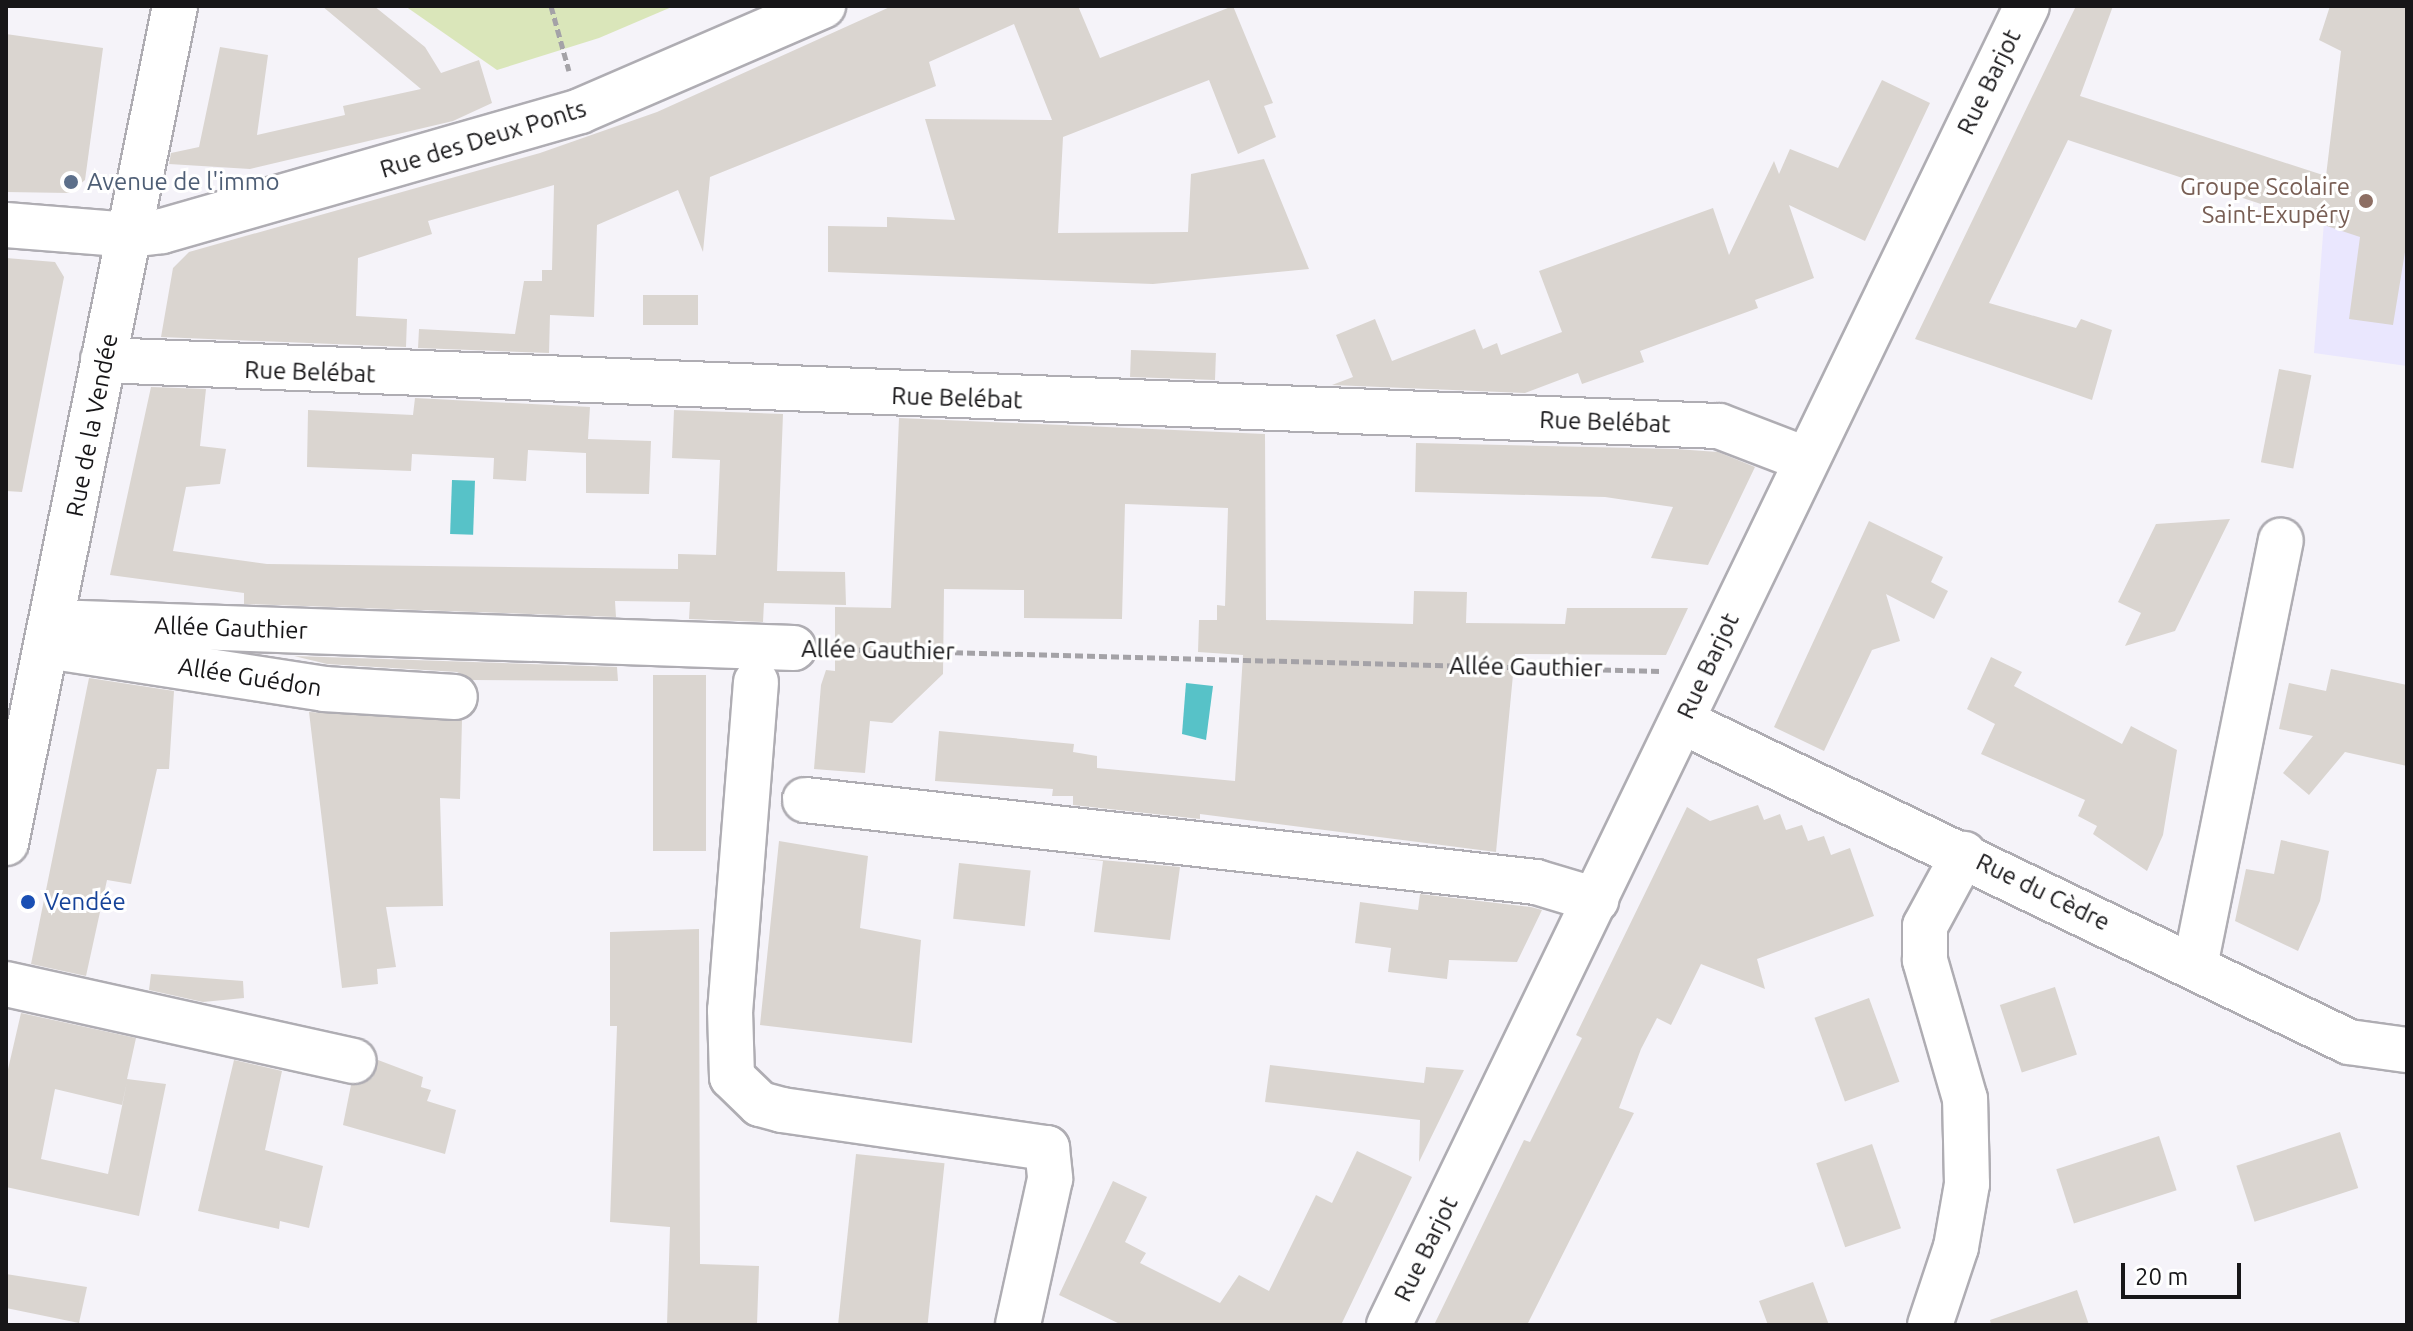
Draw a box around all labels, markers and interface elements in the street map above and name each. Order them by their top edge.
street label: Rue Barjot [1951,25,2027,139]
street label: Rue des Deux Ponts [377,94,589,184]
place label: Avenue de l'immo [87,168,280,196]
marker: Avenue de l'immo [62,173,80,191]
place label: Groupe Scolaire Saint-Exupéry [2180,173,2350,229]
marker: Groupe Scolaire Saint-Exupéry [2357,192,2375,210]
street label: Rue de la Vendée [60,331,124,519]
street label: Rue Belébat [244,355,376,389]
street label: Rue Belébat [891,381,1023,415]
street label: Rue Belébat [1539,405,1671,439]
street label: Rue Barjot [1671,609,1745,723]
street label: Allée Gauthier [154,611,308,645]
street label: Allée Gauthier [801,634,955,666]
street label: Allée Guédon [176,651,324,703]
street label: Allée Gauthier [1449,651,1603,683]
street label: Rue du Cèdre [1972,847,2114,937]
place label: Vendée [44,888,126,916]
marker: Vendée [19,893,37,911]
street label: Rue Barjot [1388,1192,1464,1306]
scale bar [2125,1247,2245,1297]
text: 20 m [2135,1263,2188,1290]

